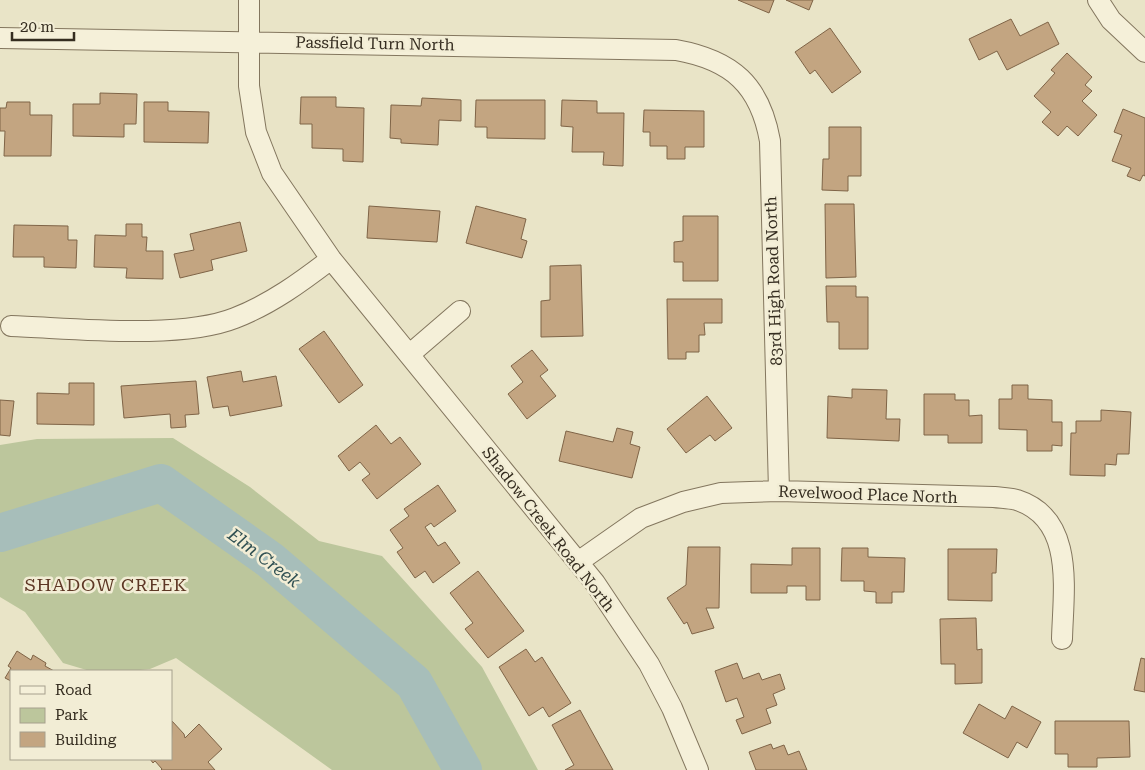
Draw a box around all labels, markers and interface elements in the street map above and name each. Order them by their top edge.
scale bar [12,10,75,42]
text: 20 m [20,18,55,36]
street label: Passfield Turn North [295,33,455,54]
street label: 83rd High Road North [761,196,786,366]
street label: Shadow Creek Road North [478,443,619,616]
street label: Revelwood Place North [778,482,958,507]
water label: Elm Creek [223,523,305,592]
district label: SHADOW CREEK [24,574,188,595]
legend [10,670,172,760]
text: Road [55,681,92,699]
text: Park [55,706,89,724]
text: Building [55,731,117,749]

